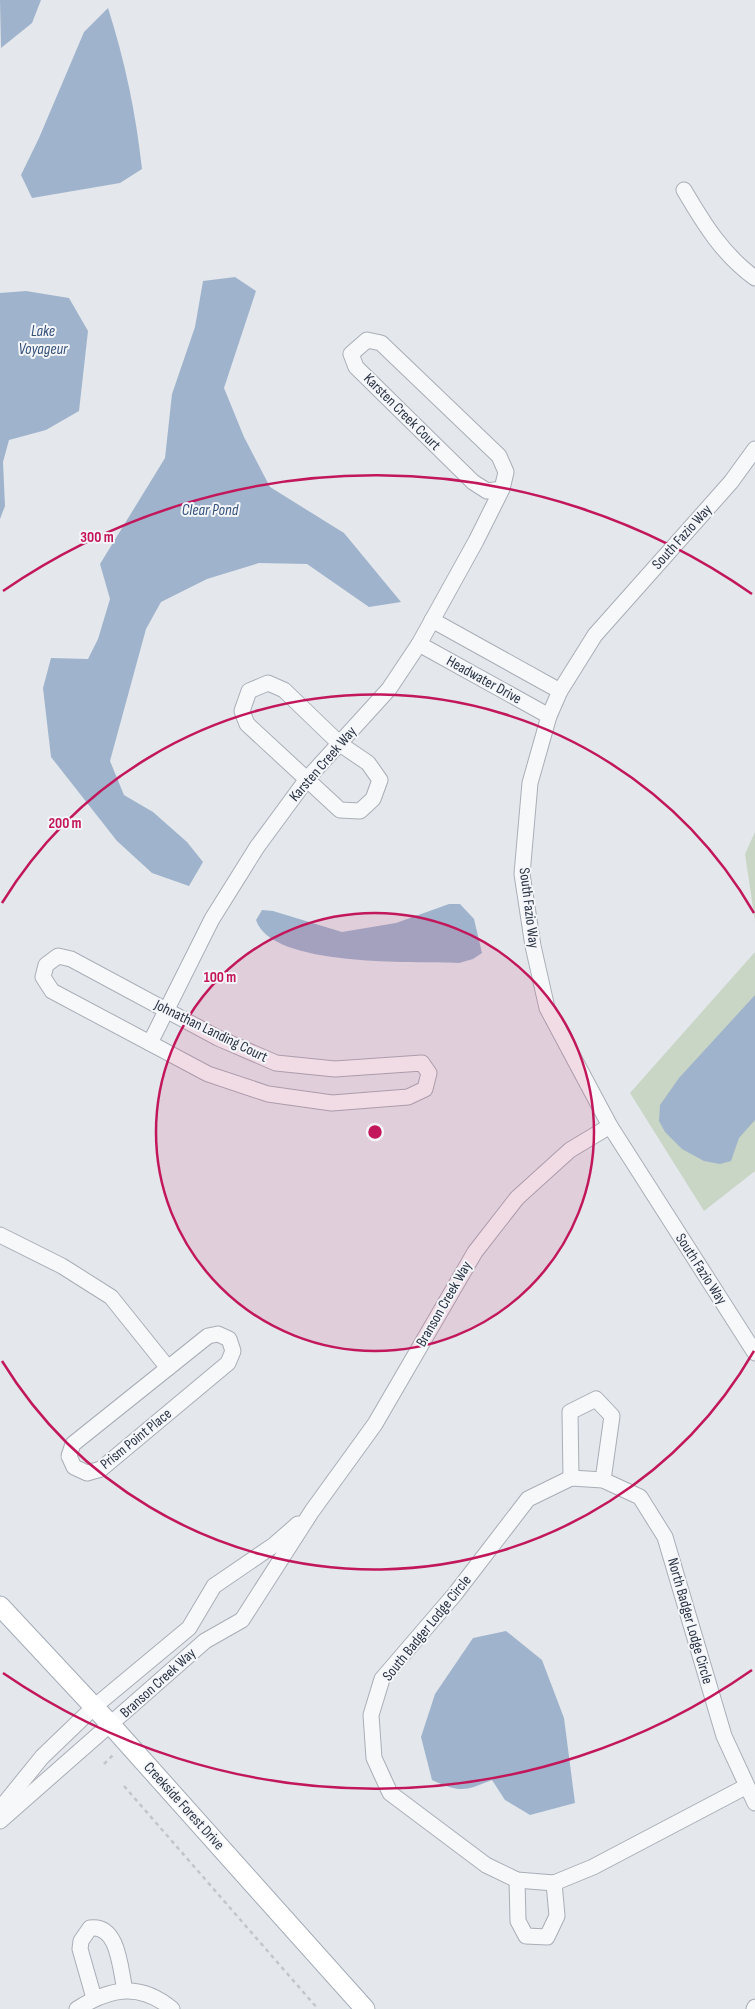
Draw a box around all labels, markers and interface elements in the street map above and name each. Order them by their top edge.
water label: Lake Voyageur [18,322,68,359]
street label: Karsten Creek Court [359,369,445,455]
street label: South Fazio Way [648,500,716,573]
water label: Clear Pond [182,501,239,520]
text: 300 m [80,528,114,547]
street label: Headwater Drive [443,652,525,708]
street label: Karsten Creek Way [285,722,361,806]
text: 200 m [48,814,82,833]
street label: South Fazio Way [515,867,543,950]
text: 100 m [204,968,236,987]
street label: Johnathan Landing Court [150,995,271,1067]
centre of rings [366,1123,384,1141]
street label: South Fazio Way [671,1230,731,1308]
street label: Branson Creek Way [412,1258,476,1350]
street label: Prism Point Place [96,1404,176,1474]
street label: North Badger Lodge Circle [663,1556,717,1686]
street label: South Badger Lodge Circle [378,1571,476,1685]
street label: Branson Creek Way [116,1644,200,1722]
street label: Creekside Forest Drive [139,1758,229,1854]

